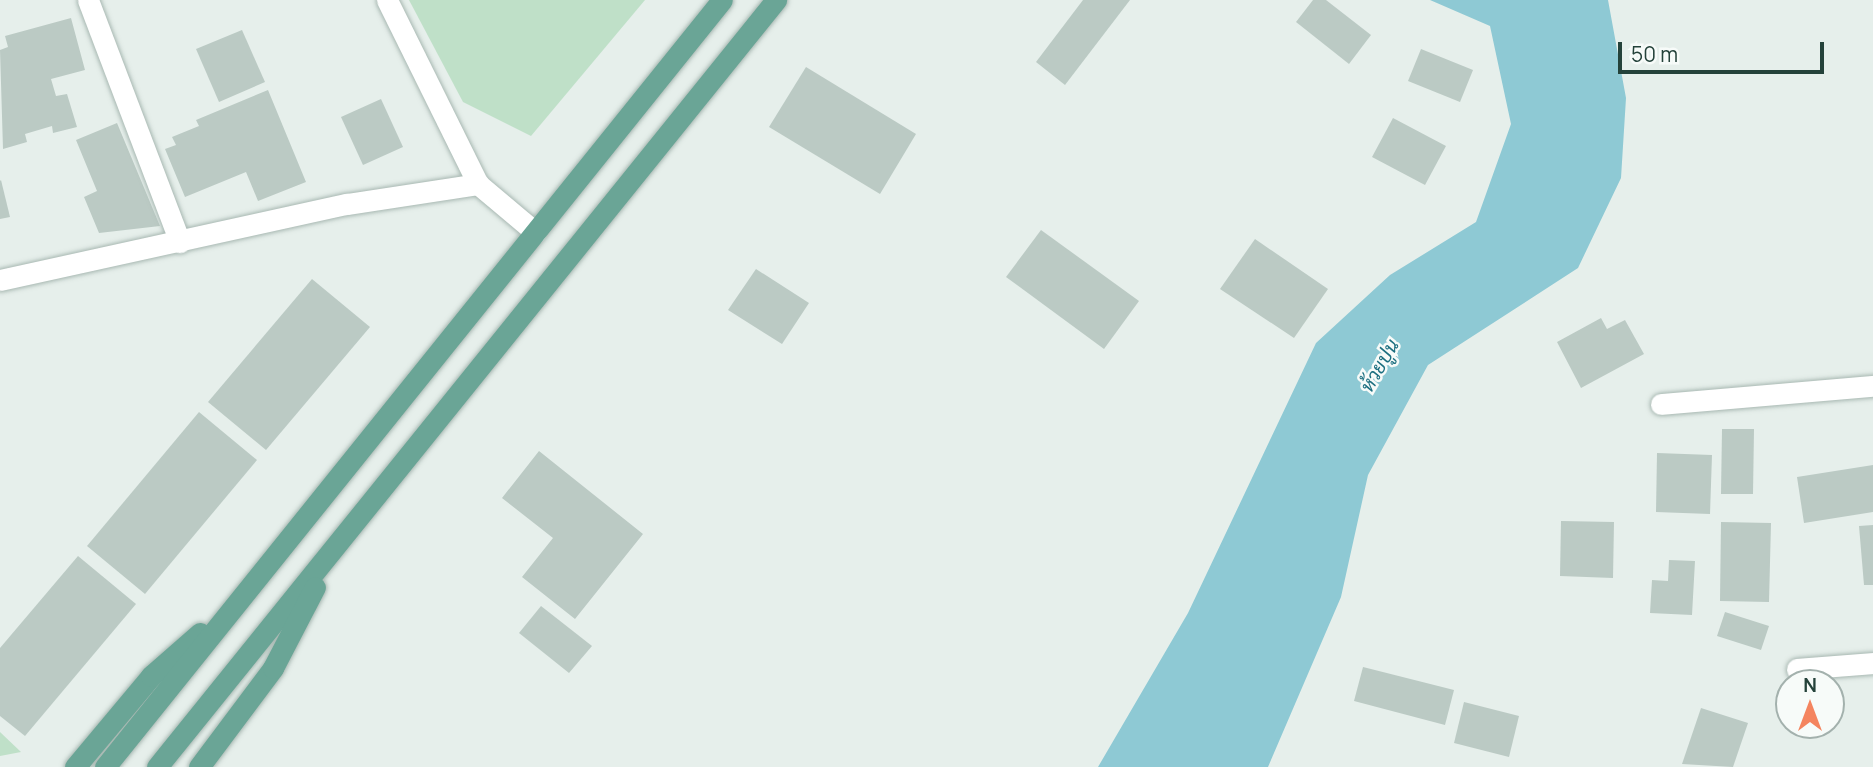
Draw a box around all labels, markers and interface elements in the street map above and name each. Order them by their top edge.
scale bar [1621,28,1828,72]
text: 50 m [1631,40,1678,68]
water label: ห้วยปูน [1356,336,1404,396]
north arrow [1775,669,1845,739]
text: N [1803,672,1817,698]

